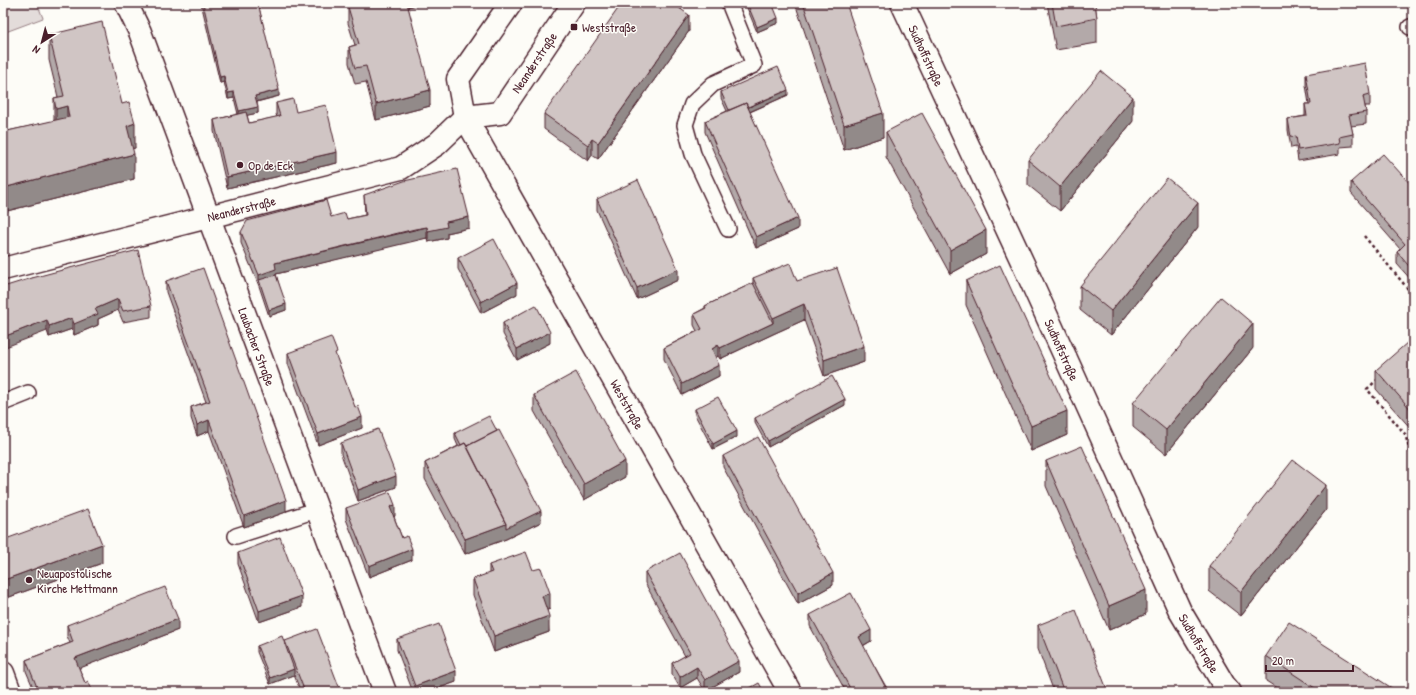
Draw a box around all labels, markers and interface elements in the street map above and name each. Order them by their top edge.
place label: Weststraße [582,18,636,36]
north arrow [22,22,62,62]
marker: Weststraße [569,22,579,32]
street label: Sudhoffstraße [904,22,948,89]
street label: Neanderstraße [507,28,561,96]
text: N [30,43,43,57]
place label: Op de Eck [248,156,294,174]
marker: Op de Eck [235,160,245,170]
street label: Neanderstraße [205,191,278,226]
street label: Laubacher Straße [234,305,280,388]
street label: Sudhoffstraße [1040,316,1084,383]
street label: Weststraße [606,376,649,432]
place label: Neuapostolische Kirche Mettmann [37,564,118,597]
marker: Neuapostolische Kirche Mettmann [24,575,34,585]
street label: Sudhoffstraße [1175,610,1224,676]
scale bar [1266,647,1353,673]
text: 20 m [1272,652,1294,669]

